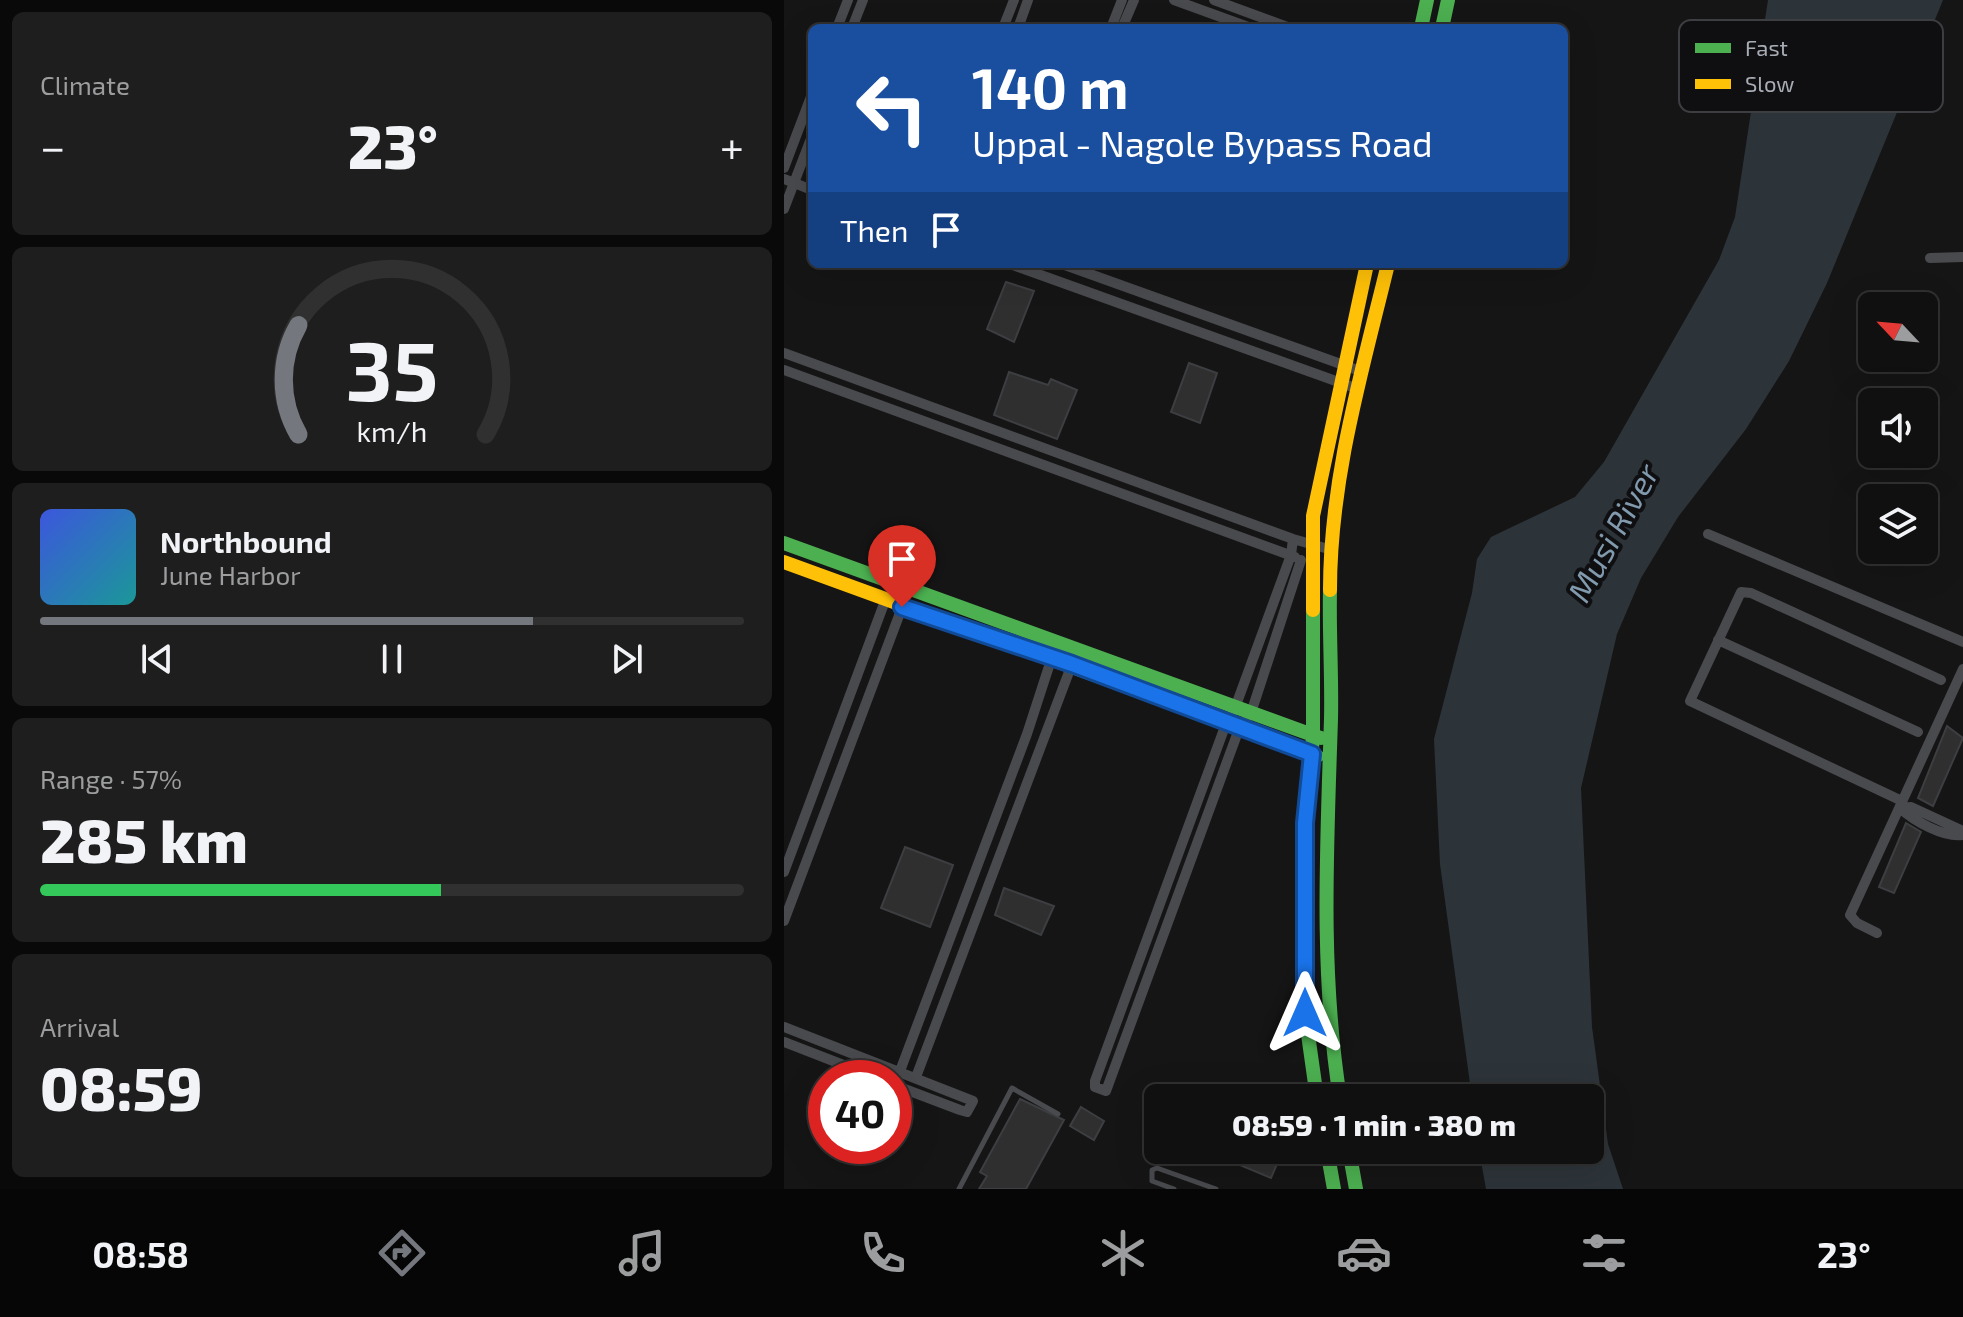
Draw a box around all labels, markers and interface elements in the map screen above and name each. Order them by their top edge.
legend [1679,20,1943,112]
text: Fast [1745,34,1788,60]
text: 140 m [972,53,1129,120]
icon: left [840,56,944,160]
text: Climate [40,69,130,100]
text: Slow [1745,70,1794,96]
text: 23° [348,109,438,181]
text: − [40,119,66,172]
text: + [720,119,744,172]
text: Uppal - Nagole Bypass Road [972,121,1433,164]
icon: arrive [924,208,968,252]
text: Then [840,212,908,248]
north arrow [1858,292,1938,372]
map controls [1858,292,1938,564]
text: 35 [345,318,439,418]
button: sound [1858,388,1938,468]
text: km/h [357,413,427,448]
water label: Musi River [1559,455,1666,608]
button: layers [1858,484,1938,564]
text: Northbound [160,523,332,559]
pin [868,525,936,607]
icon: arrive [880,537,924,581]
text: June Harbor [160,559,301,590]
icon: previous [135,637,179,681]
icon: pause [370,637,414,681]
icon: next [605,637,649,681]
text: Range · 57% [40,763,182,794]
text: 285 km [40,803,248,875]
position arrow [1263,971,1347,1055]
text: Arrival [40,1011,119,1042]
text: 08:59 [40,1051,202,1123]
speed limit sign: 40 [808,1060,912,1164]
text: 08:59 · 1 min · 380 m [1232,1106,1516,1142]
icon: directions [374,1225,430,1281]
icon: music [614,1225,670,1281]
icon: phone [855,1225,911,1281]
icon: climate [1095,1225,1151,1281]
icon: car [1336,1225,1392,1281]
icon: filters [1576,1225,1632,1281]
text: 08:58 [92,1232,189,1275]
text: 23° [1817,1232,1871,1275]

